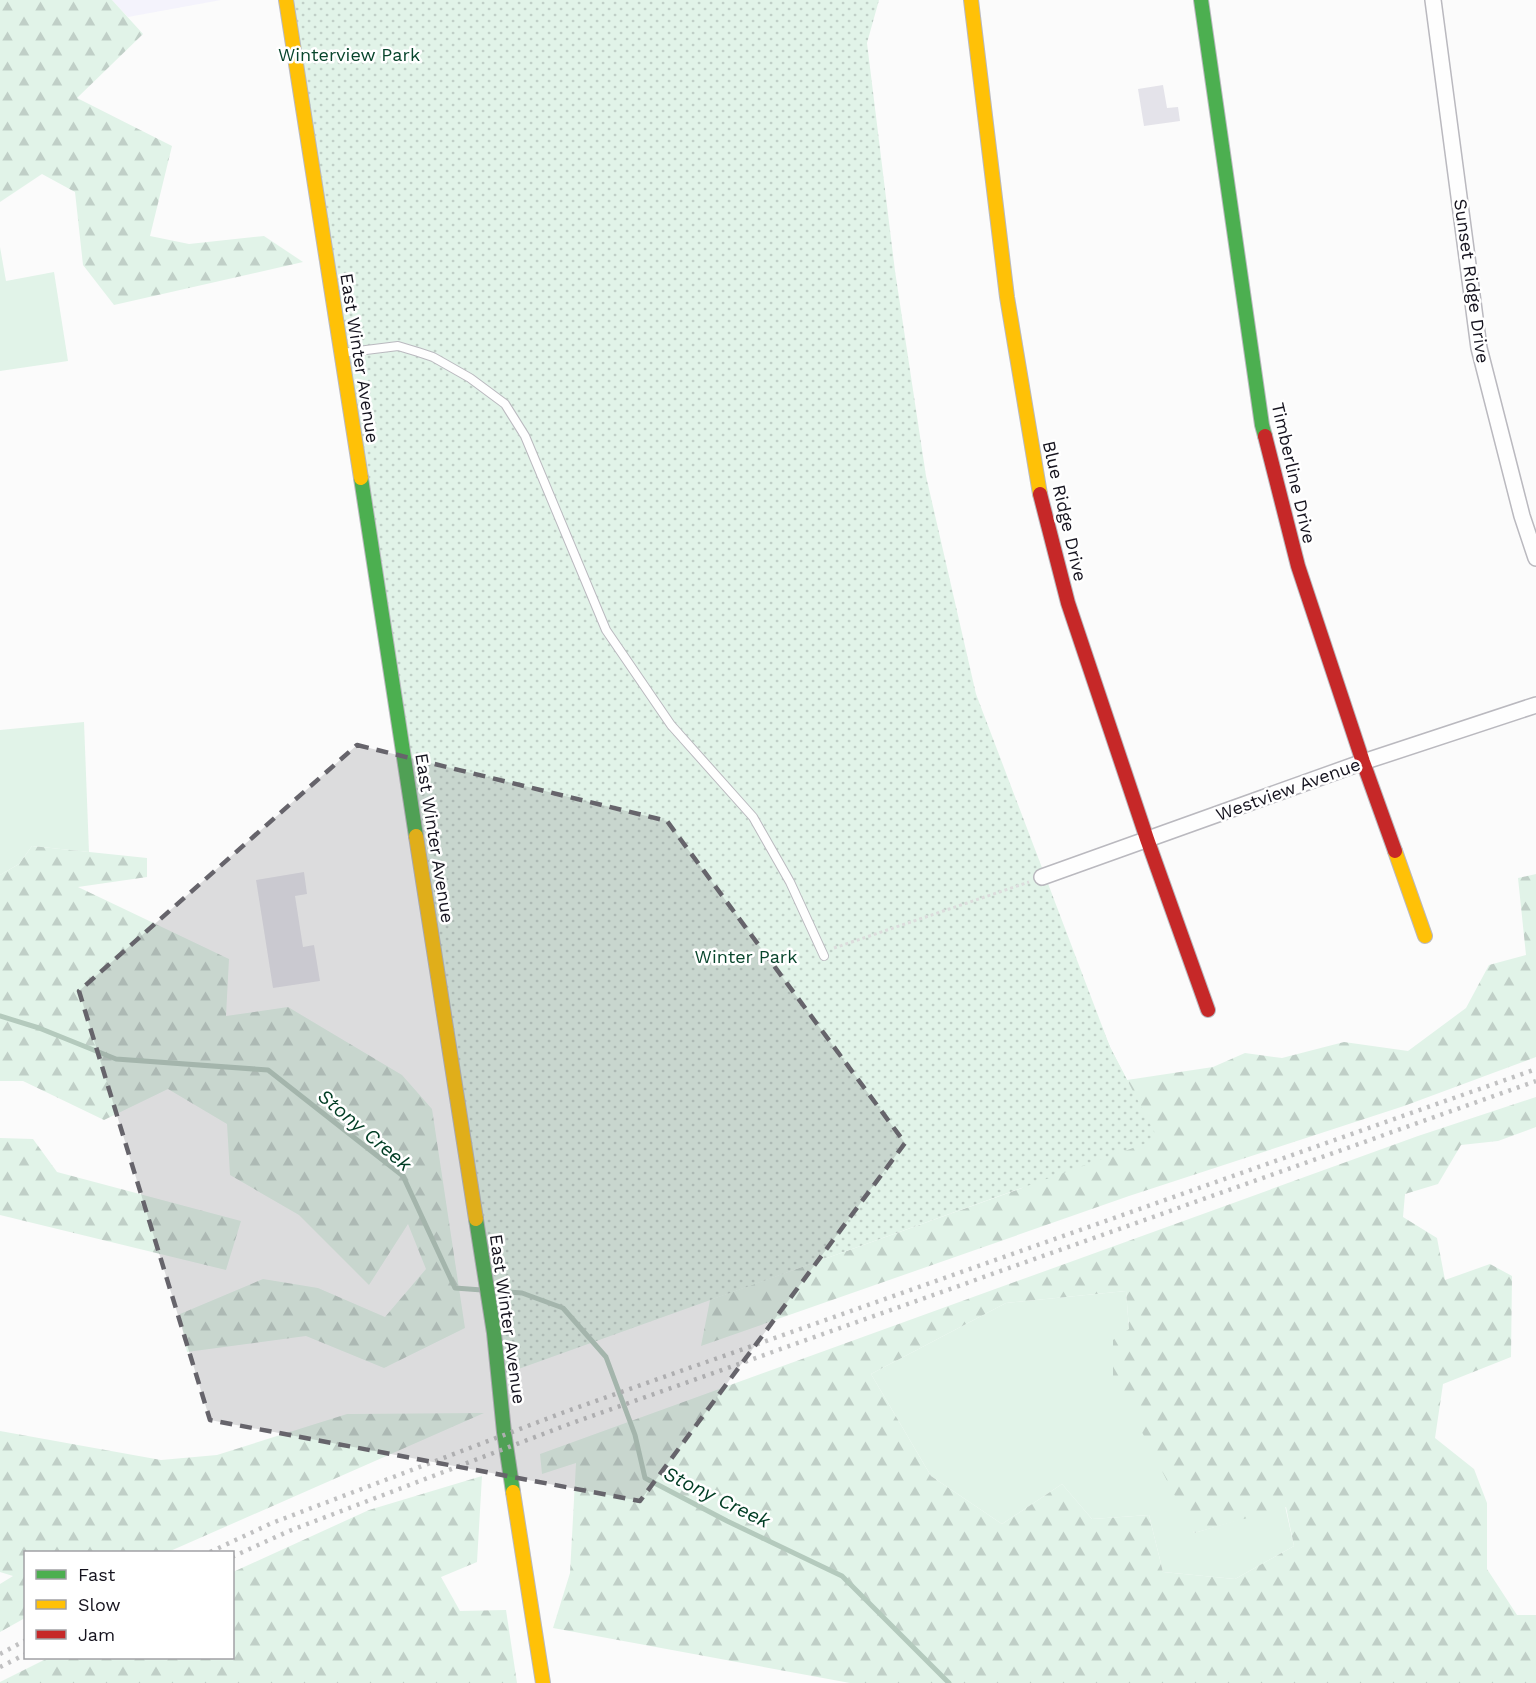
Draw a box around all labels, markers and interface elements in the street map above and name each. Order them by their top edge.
park label: Winterview Park [278,44,420,65]
street label: Sunset Ridge Drive [1450,197,1494,365]
street label: East Winter Avenue [336,272,384,444]
street label: Timberline Drive [1268,400,1320,546]
street label: Blue Ridge Drive [1039,439,1091,583]
street label: East Winter Avenue [411,752,459,924]
street label: Westview Avenue [1213,753,1363,825]
park label: Winter Park [695,946,797,967]
water label: Stony Creek [313,1084,418,1177]
street label: East Winter Avenue [486,1233,530,1405]
water label: Stony Creek [660,1461,775,1534]
legend [24,1551,234,1659]
text: Fast [78,1564,116,1585]
text: Slow [78,1594,121,1615]
text: Jam [78,1624,115,1645]

